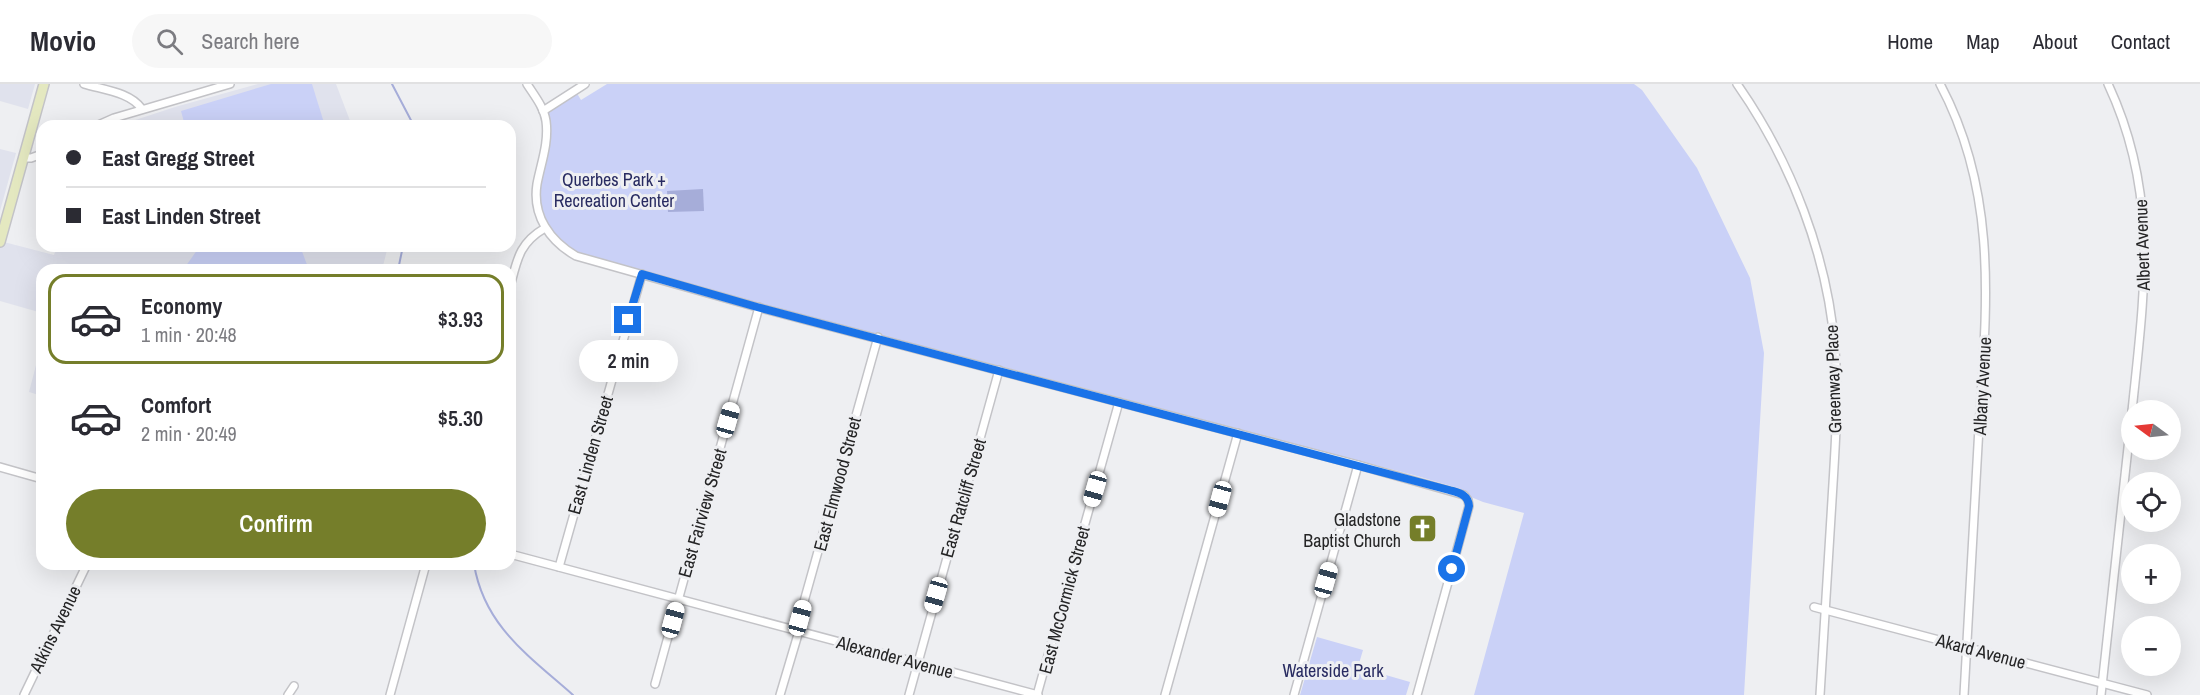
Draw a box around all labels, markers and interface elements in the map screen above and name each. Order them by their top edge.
search box [132,14,552,68]
text: Movio [30,22,96,60]
icon: search [153,25,186,58]
text: Search here [201,26,300,56]
text: Home [1887,27,1933,56]
text: Map [1966,27,2000,56]
text: About [2033,27,2078,56]
text: Contact [2111,27,2170,56]
text: East Gregg Street [102,143,254,173]
park label: Querbes Park + Recreation Center [554,167,674,213]
street label: Albert Avenue [2128,199,2156,292]
text: East Linden Street [102,201,260,231]
text: Economy [141,291,222,321]
icon: car [69,292,123,346]
text: $3.93 [438,304,483,334]
route end [614,306,641,333]
text: 1 min · 20:48 [141,321,237,348]
street label: Greenway Place [1819,324,1847,434]
street label: Albany Avenue [1967,336,1997,437]
callout: 2 min [578,341,678,383]
text: 2 min [607,347,650,374]
text: Comfort [141,390,211,420]
icon: car [69,391,123,445]
street label: East Linden Street [561,393,619,517]
car [714,400,742,440]
north arrow [2121,400,2181,460]
map controls [2121,400,2181,676]
text: $5.30 [438,403,483,433]
street label: East Elmwood Street [807,414,867,554]
text: 2 min · 20:49 [141,420,237,447]
street label: East Ratcliff Street [934,436,992,560]
street label: East Fairview Street [672,446,732,580]
car [1081,469,1109,509]
button: locate [2121,472,2181,532]
car [1207,479,1233,519]
button: Confirm [66,489,486,558]
place label: Gladstone Baptist Church [1303,507,1401,553]
church icon: Gladstone Baptist Church [1406,513,1438,545]
street label: East McCormick Street [1032,523,1096,677]
button: + [2121,544,2181,604]
route start [1438,555,1465,582]
car [1312,560,1340,600]
car [922,575,950,615]
street label: Atkins Avenue [23,581,87,678]
car [787,598,813,638]
car [660,600,686,640]
button: − [2121,616,2181,676]
street label: Akard Avenue [1933,627,2029,675]
street label: Alexander Avenue [833,629,956,685]
park label: Waterside Park [1282,658,1384,683]

